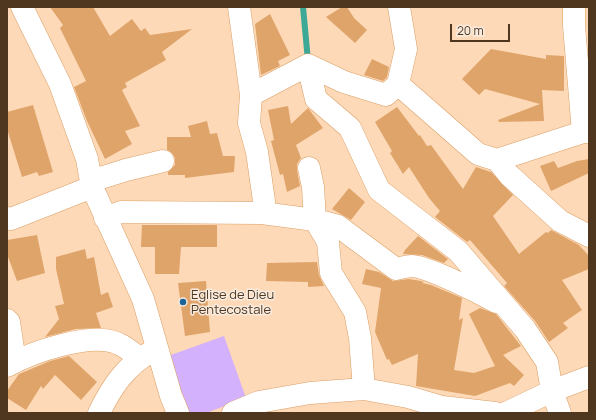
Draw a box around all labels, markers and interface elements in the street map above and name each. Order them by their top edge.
scale bar [452,16,512,42]
text: 20 m [457,22,484,39]
place label: Eglise de Dieu Pentecostale [191,287,274,318]
marker: Eglise de Dieu Pentecostale [178,297,188,307]

